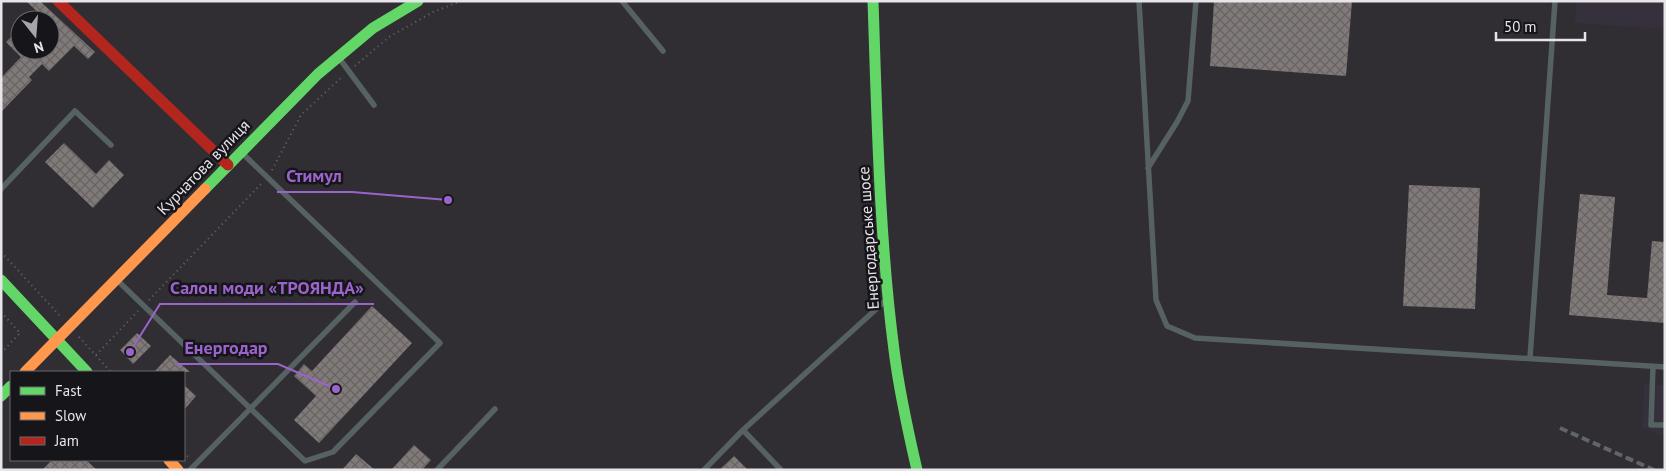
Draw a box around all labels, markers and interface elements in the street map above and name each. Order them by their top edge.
north arrow [10,10,60,60]
scale bar [1496,10,1585,42]
text: 50 m [1504,17,1537,36]
text: N [32,37,46,57]
street label: Курчатова вулиця [152,115,254,219]
callout: Стимул [277,159,352,192]
text: Стимул [286,164,342,187]
street label: Енергодарське шосе [853,166,883,310]
callout: Салон моди «ТРОЯНДА» [160,271,374,304]
text: Салон моди «ТРОЯНДА» [170,276,364,299]
callout: Енергодар [175,331,278,364]
text: Енергодар [184,336,268,359]
legend [10,371,185,461]
text: Fast [55,381,82,400]
text: Slow [55,406,86,425]
text: Jam [54,431,79,450]

